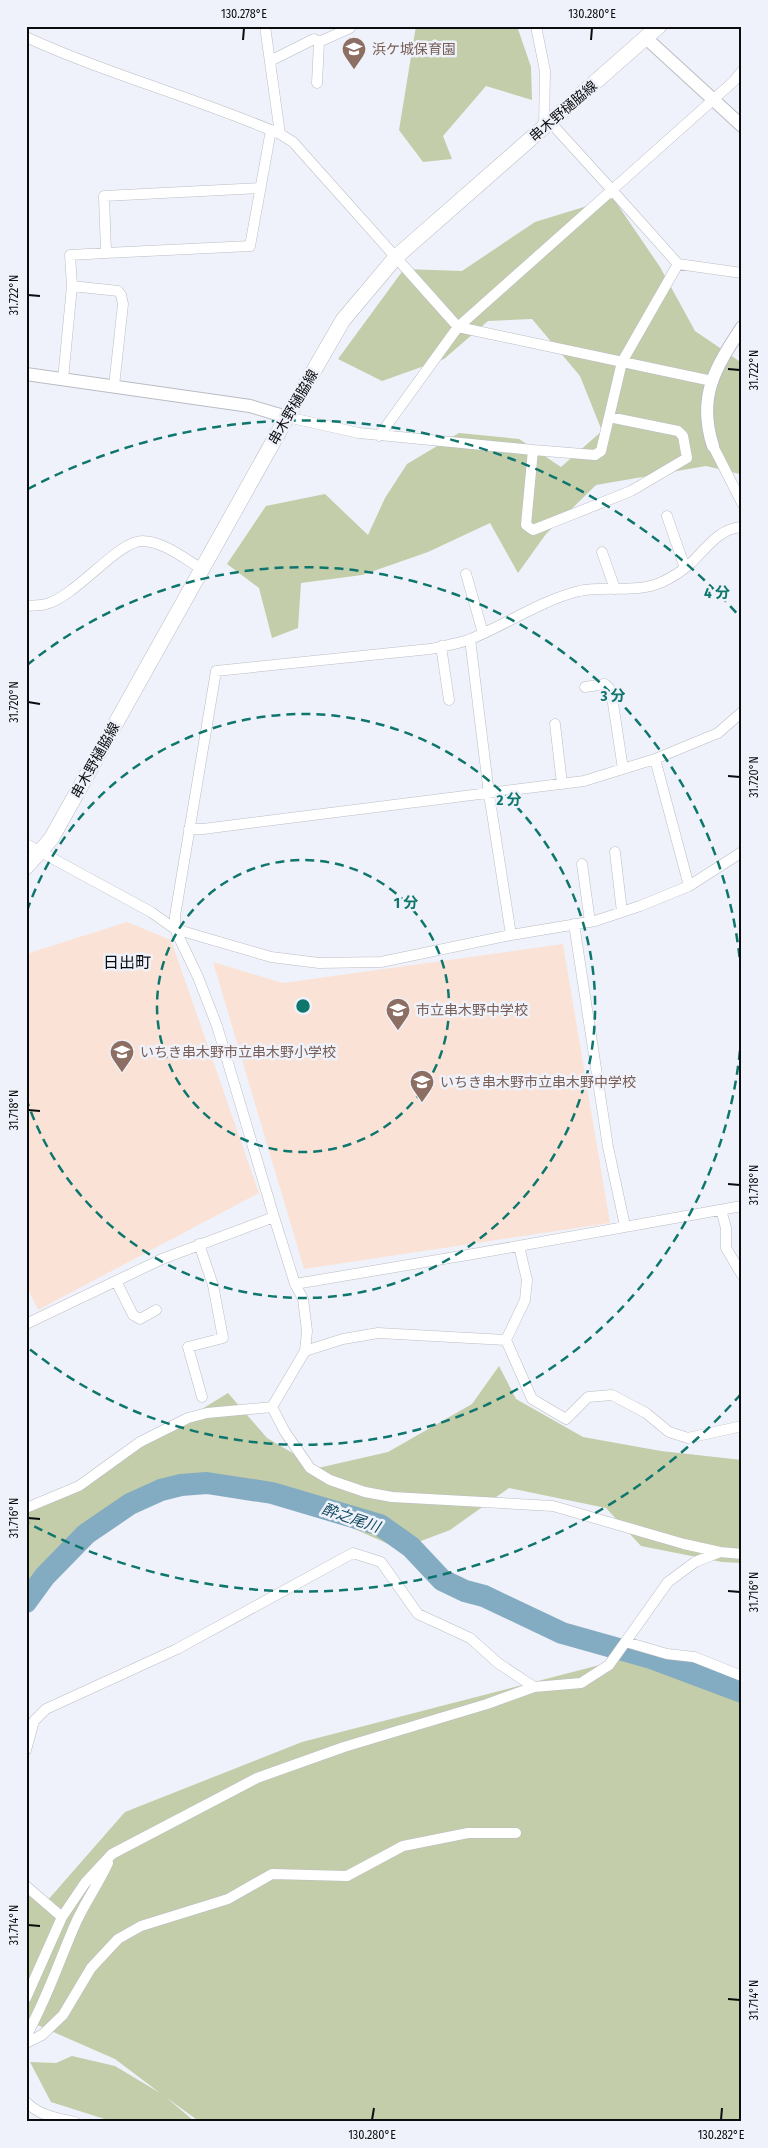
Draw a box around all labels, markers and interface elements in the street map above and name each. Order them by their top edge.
text: 130.278°E [221,7,267,21]
text: 130.280°E [568,7,616,21]
school or university icon: 浜ケ城保育園 [341,36,367,70]
place label: 浜ケ城保育園 [372,41,456,58]
street label: 串木野樋脇線 [526,77,601,145]
text: 31.722°N [7,275,21,315]
text: 31.722°N [747,350,761,390]
street label: 串木野樋脇線 [265,367,322,448]
text: 4 分 [704,584,730,602]
text: 31.720°N [7,681,21,723]
text: 3 分 [599,687,626,705]
street label: 串木野樋脇線 [68,719,123,801]
text: 31.720°N [747,756,761,798]
text: 2 分 [495,791,522,809]
text: 1 分 [394,894,418,912]
district label: 日出町 [103,953,151,972]
centre of rings [294,997,312,1015]
school or university icon: 市立串木野中学校 [385,997,411,1031]
place label: 市立串木野中学校 [416,1002,528,1019]
school or university icon: いちき串木野市立串木野小学校 [109,1039,135,1073]
place label: いちき串木野市立串木野小学校 [140,1044,336,1061]
school or university icon: いちき串木野市立串木野中学校 [409,1069,435,1103]
place label: いちき串木野市立串木野中学校 [440,1074,636,1091]
text: 31.718°N [7,1090,21,1130]
text: 31.718°N [747,1165,761,1205]
text: 31.716°N [7,1498,21,1538]
water label: 酔之尾川 [320,1500,384,1537]
text: 31.716°N [747,1572,761,1612]
text: 31.714°N [7,1905,21,1945]
text: 31.714°N [747,1980,761,2020]
text: 130.280°E [348,2128,396,2142]
text: 130.282°E [698,2128,745,2142]

